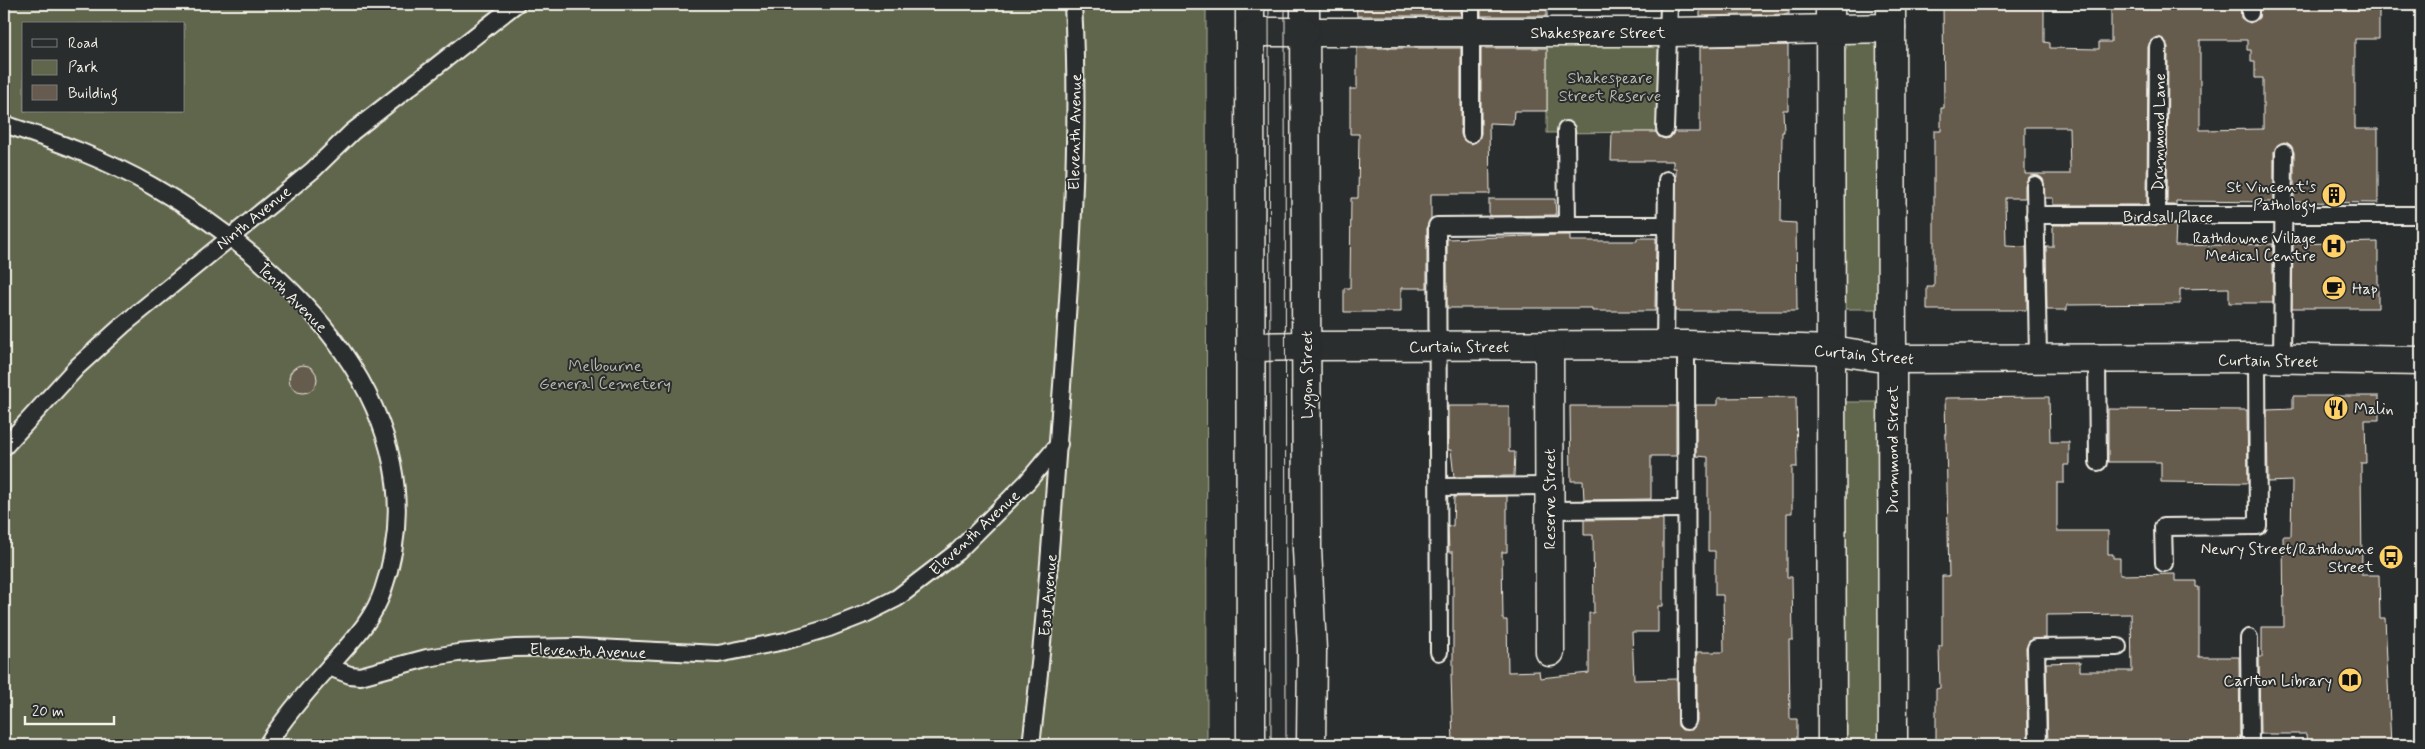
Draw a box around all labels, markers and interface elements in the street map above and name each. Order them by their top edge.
legend [22,22,185,112]
street label: Shakespeare Street [1530,23,1666,44]
text: Road [68,34,98,54]
text: Park [68,58,98,78]
park label: Shakespeare Street Reserve [1559,68,1661,107]
street label: Eleventh Avenue [1064,73,1087,191]
street label: Drummond Lane [2148,73,2171,191]
text: Building [68,84,118,105]
place label: St Vincent's Pathology [2226,177,2316,217]
street label: Ninth Avenue [212,181,296,255]
building icon: St Vincent's Pathology [2321,182,2347,208]
street label: Birdsall Place [2123,207,2213,228]
place label: Rathdowne Village Medical Centre [2193,228,2316,267]
hospital icon: Rathdowne Village Medical Centre [2321,233,2347,259]
street label: Tenth Avenue [252,258,332,338]
cafe icon: Hap [2321,275,2347,301]
place label: Hap [2352,279,2378,300]
street label: Lygon Street [1297,331,1319,419]
street label: Curtain Street [1409,337,1509,358]
street label: Curtain Street [1813,341,1915,370]
street label: Curtain Street [2218,350,2318,373]
park label: Melbourne General Cemetery [539,356,671,395]
street label: Drummond Street [1883,385,1904,515]
restaurant icon: Malin [2323,395,2349,421]
place label: Malin [2354,399,2394,420]
street label: Reserve Street [1540,448,1561,550]
street label: Eleventh Avenue [925,486,1025,581]
place label: Newry Street/Rathdowne Street [2201,539,2375,578]
bus stop icon: Newry Street/Rathdowne Street [2378,544,2404,570]
street label: East Avenue [1034,553,1063,637]
street label: Eleventh Avenue [529,639,647,664]
library icon: Carlton Library [2337,667,2363,693]
place label: Carlton Library [2223,671,2332,692]
scale bar [25,694,114,726]
text: 20 m [32,702,64,722]

